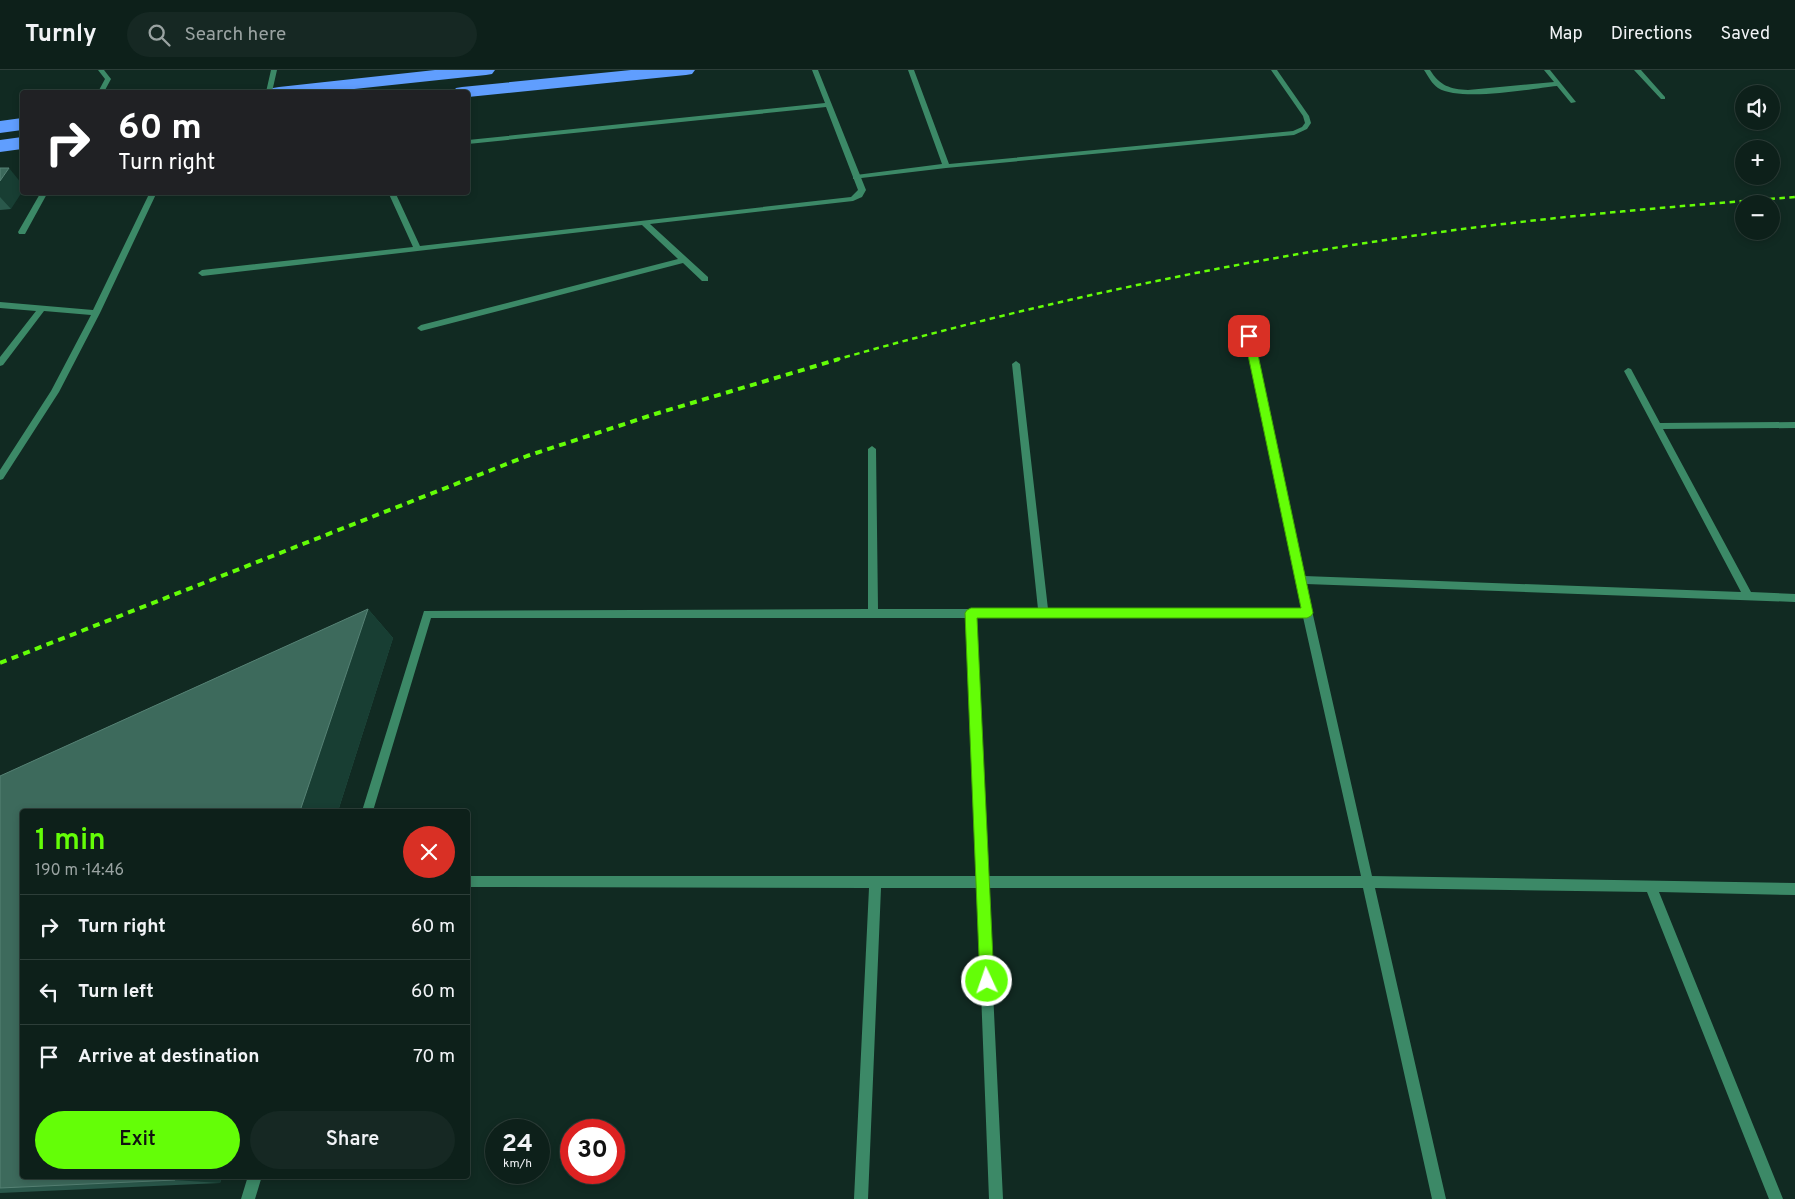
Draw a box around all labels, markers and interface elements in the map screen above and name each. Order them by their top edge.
search box [127,12,477,57]
text: Turnly [25,20,97,50]
icon: search [145,21,173,49]
text: Search here [185,23,286,47]
text: Map [1549,23,1583,46]
text: Directions [1611,23,1693,46]
text: Saved [1721,23,1770,46]
map controls [1735,85,1780,240]
button: sound [1735,85,1780,130]
text: 60 m [118,107,202,151]
icon: right [35,110,100,175]
button: + [1735,140,1780,185]
text: Turn right [118,150,215,177]
button: − [1735,195,1780,240]
pin [1228,315,1270,357]
icon: arrive [1235,322,1263,350]
text: 1 min [35,823,106,860]
button: close [403,826,455,878]
text: 190 m · 14:46 [35,861,124,881]
icon: right [35,913,63,941]
text: Turn right [78,915,166,939]
text: 60 m [411,915,455,939]
position arrow [960,954,1012,1006]
icon: left [35,978,63,1006]
text: Turn left [78,980,154,1004]
text: 60 m [411,980,455,1004]
icon: arrive [35,1043,63,1071]
text: Arrive at destination [78,1045,259,1069]
text: 70 m [413,1045,455,1069]
button: Exit [35,1111,240,1169]
button: Share [250,1111,455,1169]
speed limit sign: 30 [560,1119,625,1184]
text: 24 [502,1129,533,1161]
text: km/h [503,1156,532,1172]

